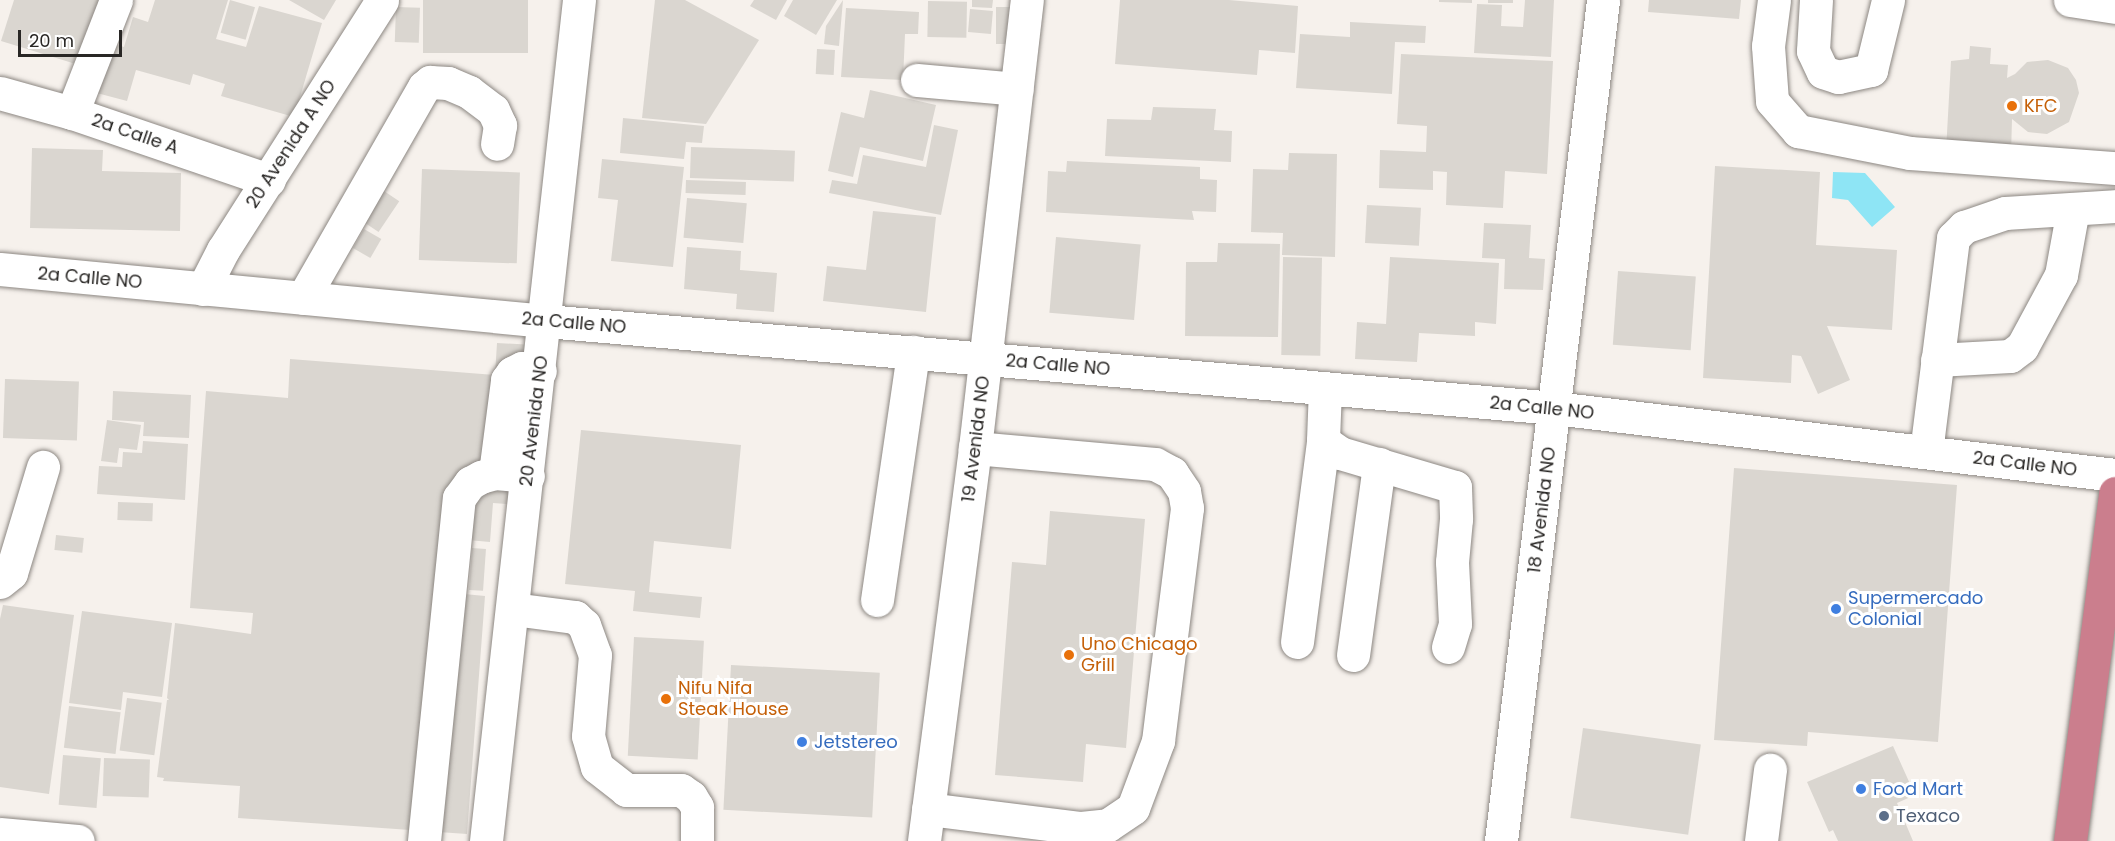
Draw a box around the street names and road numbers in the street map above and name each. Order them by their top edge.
street label: 20 Avenida A NO [241,76,341,212]
street label: 2a Calle A [89,109,181,159]
street label: 2a Calle NO [37,263,143,293]
street label: 2a Calle NO [521,308,627,338]
street label: 2a Calle NO [1005,350,1111,380]
street label: 20 Avenida NO [515,354,553,488]
street label: 19 Avenida NO [958,375,994,503]
street label: 2a Calle NO [1489,392,1595,424]
street label: 18 Avenida NO [1524,446,1560,574]
street label: 2a Calle NO [1972,447,2078,481]

